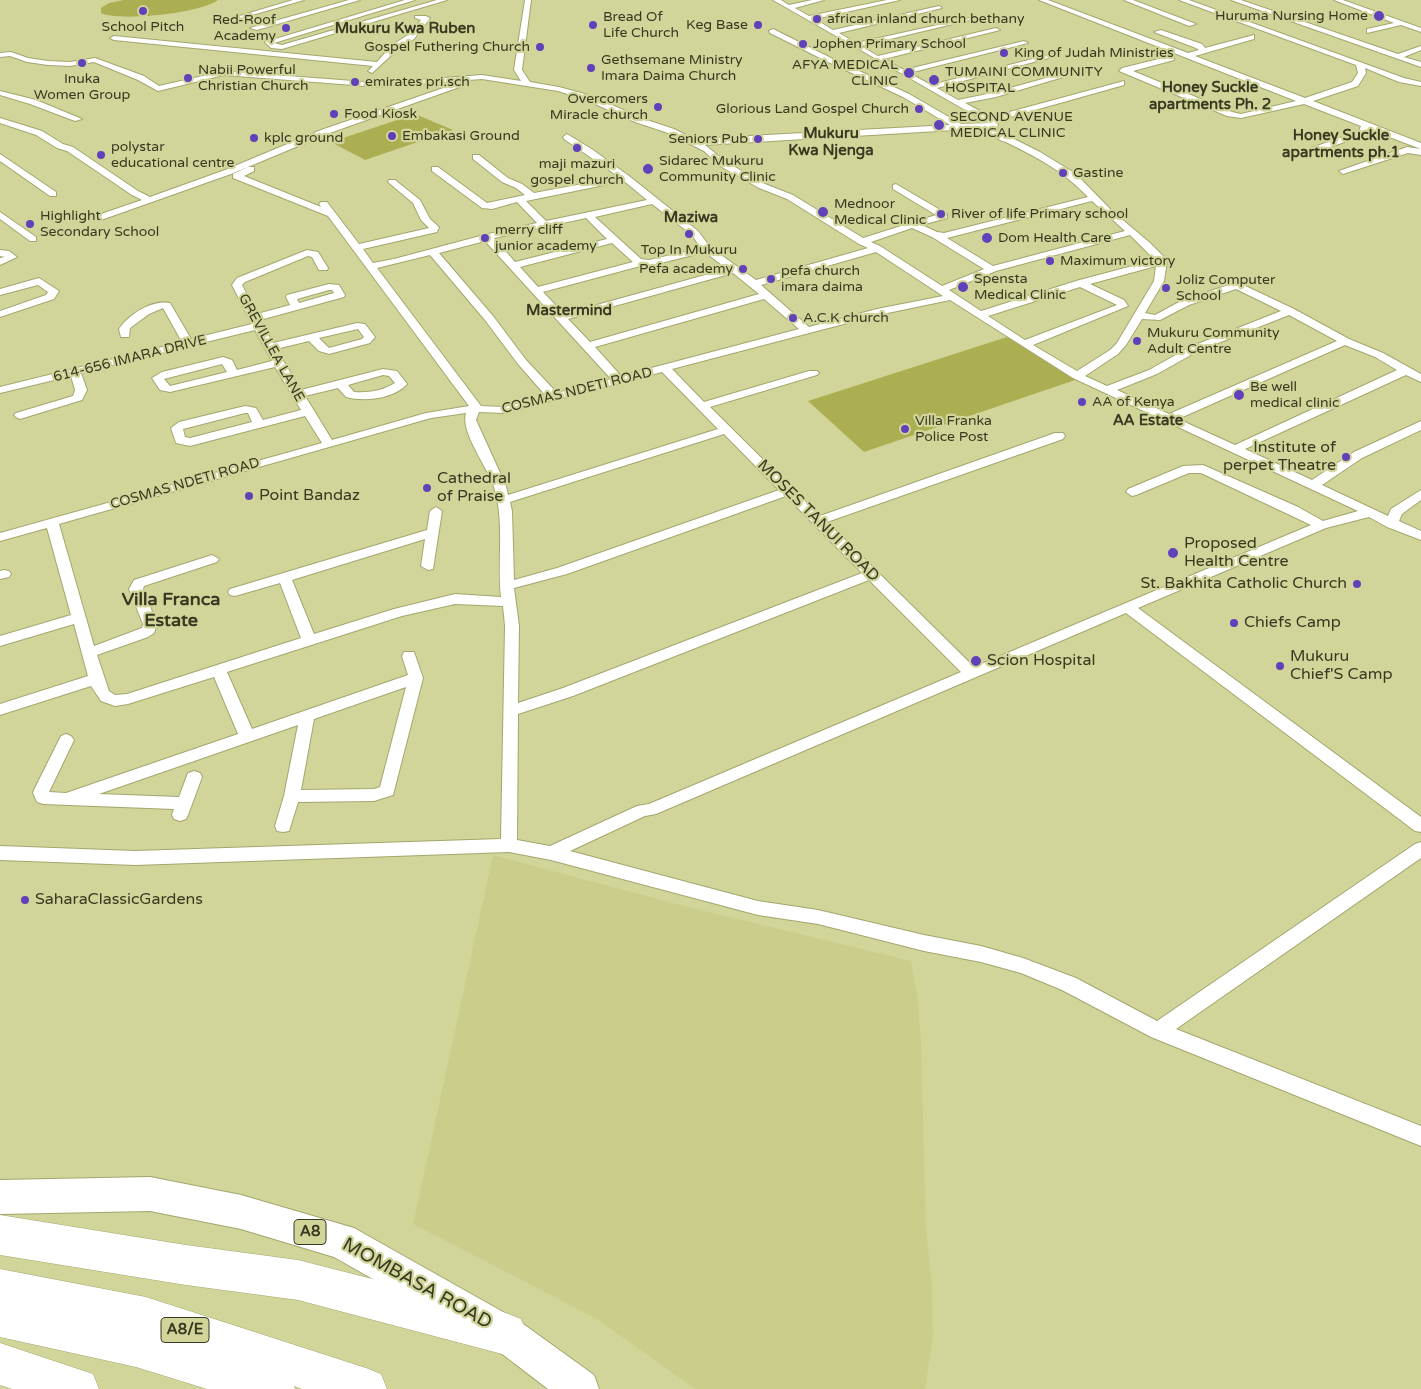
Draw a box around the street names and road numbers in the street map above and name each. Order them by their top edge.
street label: GREVILLEA LANE [234,291,308,405]
street label: 614-656 IMARA DRIVE [52,332,208,386]
street label: COSMAS NDETI ROAD [500,364,654,418]
street label: COSMAS NDETI ROAD [108,455,262,513]
street label: MOSES TANUI ROAD [753,456,883,586]
road number: A8 [294,1220,326,1244]
street label: MOMBASA ROAD [338,1233,496,1335]
road number: A8/E [161,1318,209,1342]

